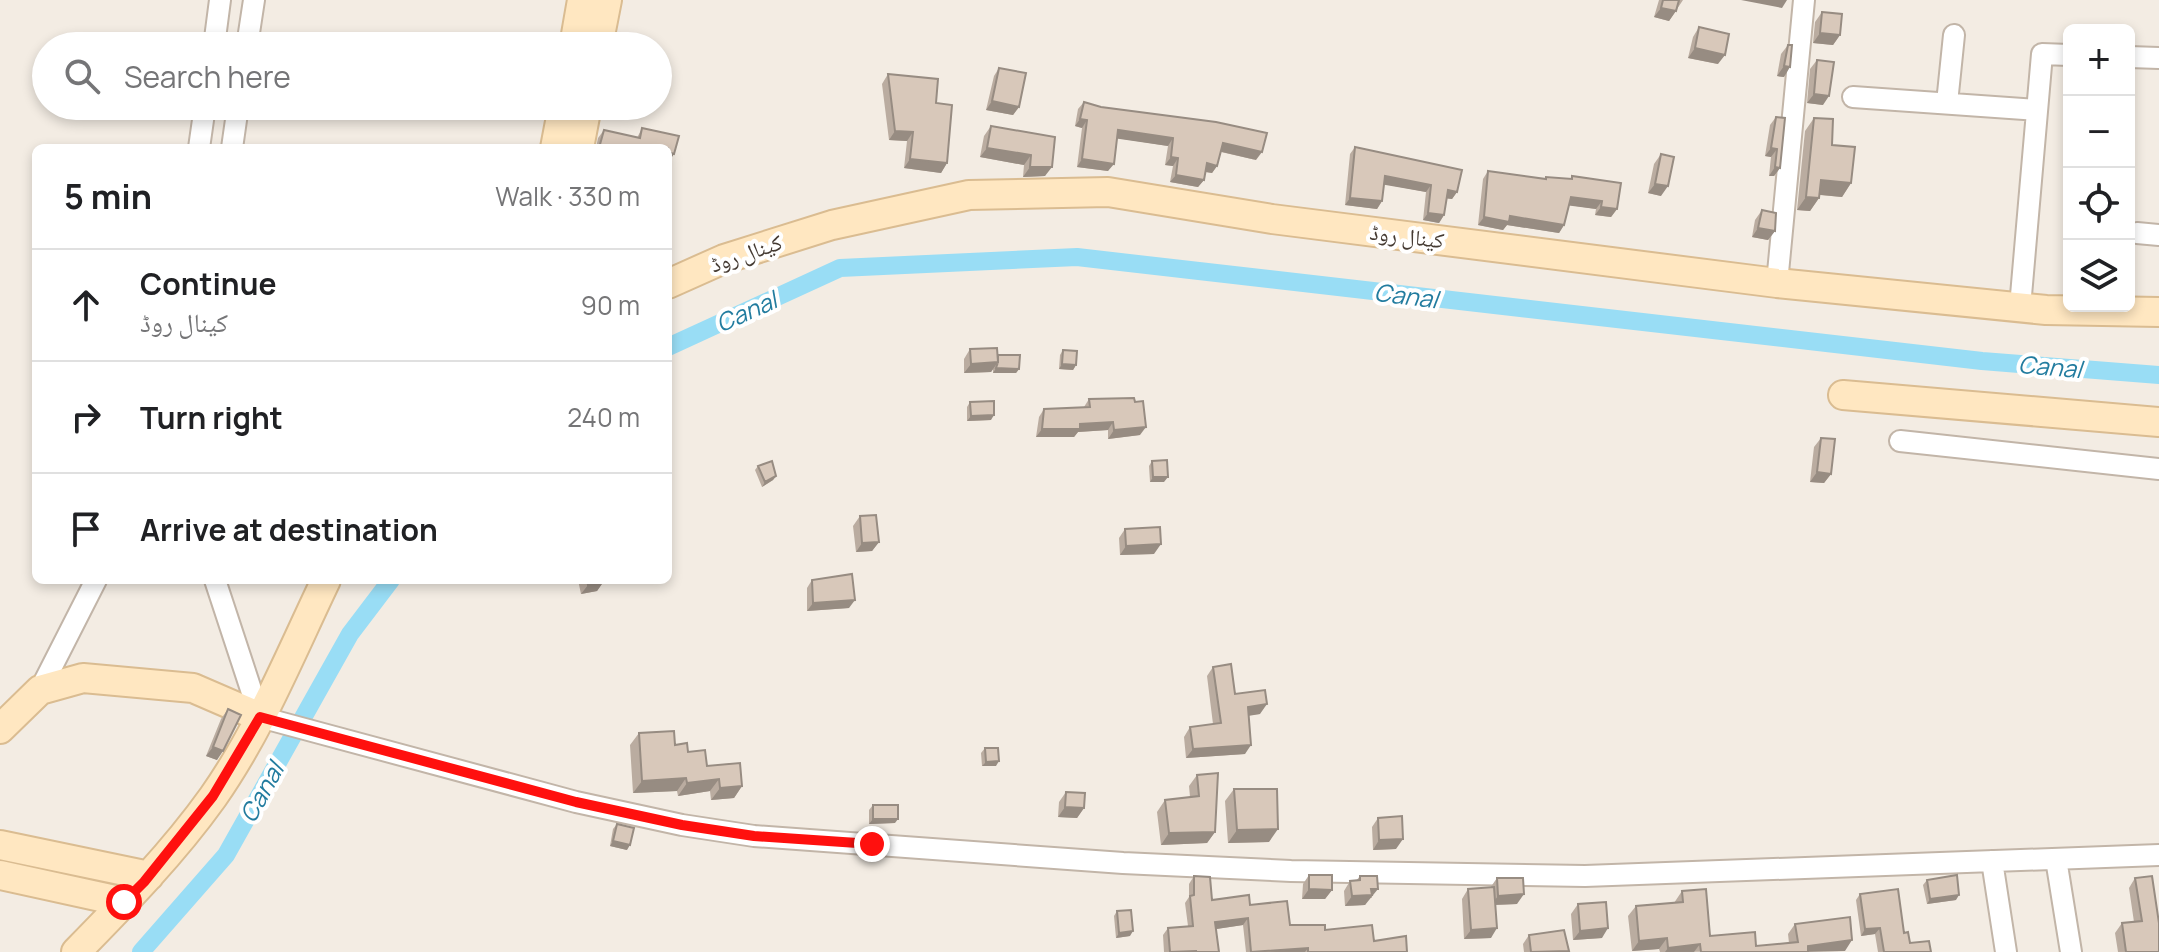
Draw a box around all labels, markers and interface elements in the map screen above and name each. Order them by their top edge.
map controls [2063,24,2135,312]
button: + [2063,24,2135,96]
search box [32,32,672,120]
icon: search [60,54,104,98]
text: Search here [124,56,291,97]
button: − [2063,96,2135,168]
button: locate [2063,168,2135,240]
text: 5 min [64,173,152,219]
text: Walk · 330 m [495,178,640,214]
street label: کینال روڈ [1368,217,1446,255]
street label: کینال روڈ [706,227,786,279]
button: layers [2063,240,2135,312]
text: Continue [140,263,276,304]
water label: Canal [1372,275,1443,316]
water label: Canal [710,282,785,339]
icon: ahead [64,283,108,327]
text: 90 m [581,287,640,323]
text: کینال روڈ [140,304,228,340]
water label: Canal [2017,347,2087,386]
icon: right [64,395,108,439]
text: Turn right [140,397,283,438]
text: 240 m [567,399,640,435]
icon: arrive [64,507,108,551]
text: Arrive at destination [140,509,438,550]
water label: Canal [231,753,293,828]
route end [854,826,890,862]
route start [106,884,142,920]

